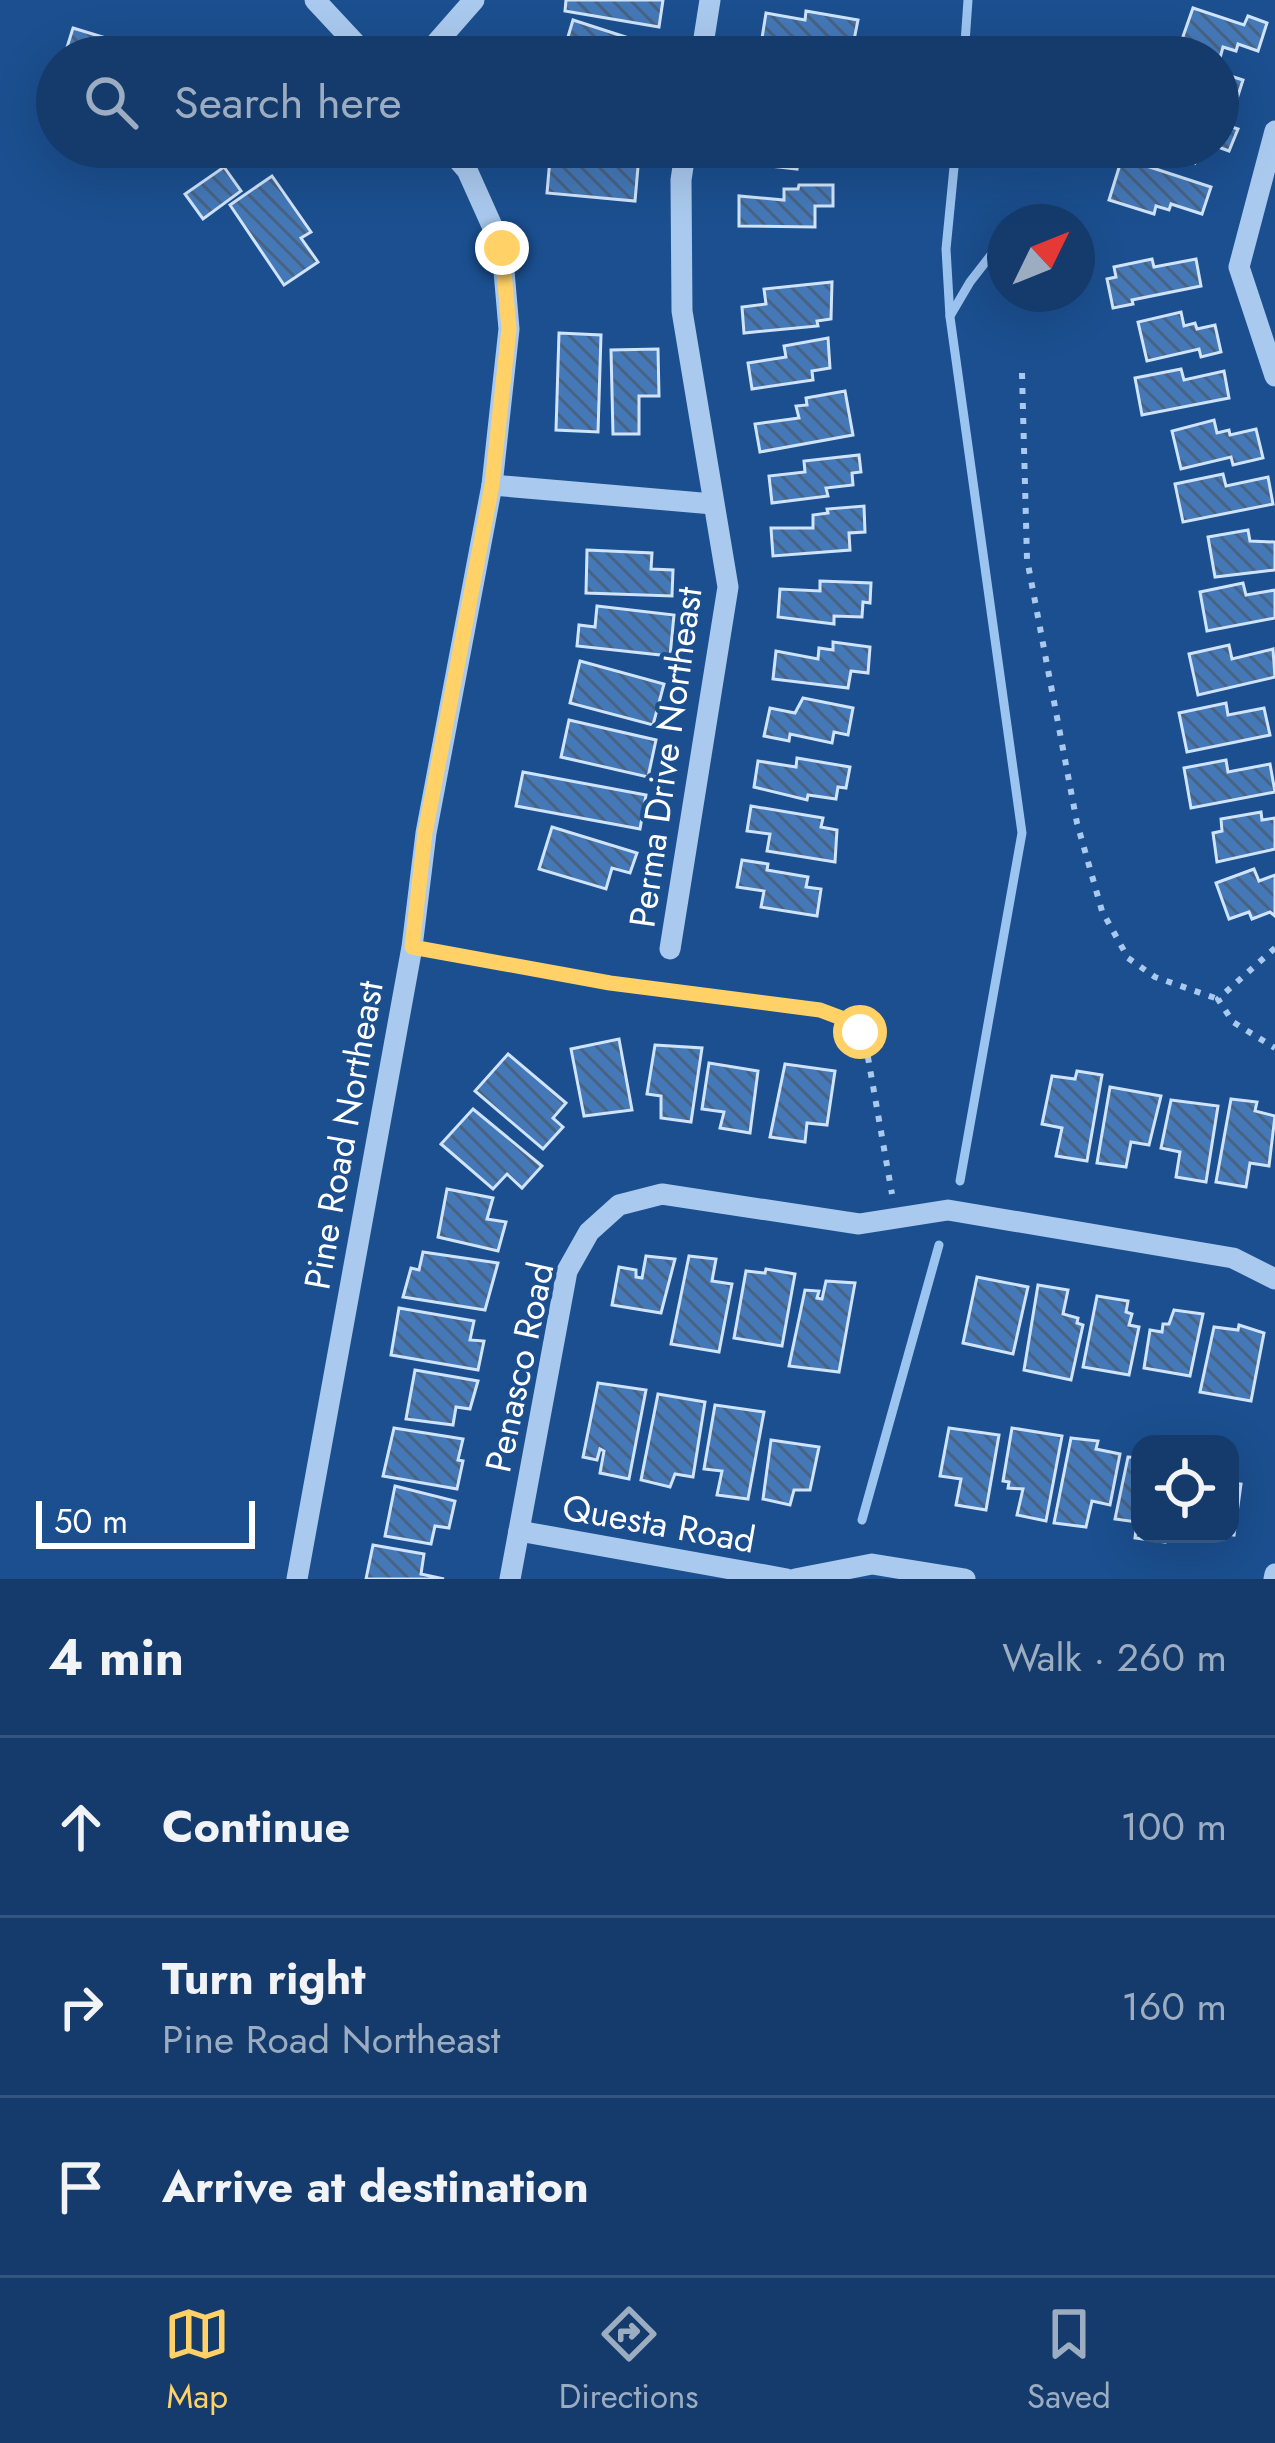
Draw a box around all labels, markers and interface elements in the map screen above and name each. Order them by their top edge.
search box [36,36,1239,168]
icon: search [78,69,144,135]
text: Search here [174,70,402,135]
north arrow [987,204,1095,312]
route end [475,221,529,275]
street label: Perma Drive Northeast [615,583,715,930]
street label: Pine Road Northeast [290,976,396,1293]
route start [833,1005,887,1059]
street label: Penasco Road [471,1257,567,1477]
map controls [1131,1435,1239,1543]
button: locate [1131,1435,1239,1543]
street label: Questa Road [559,1480,759,1566]
scale bar [36,1495,255,1548]
text: 50 m [54,1498,128,1545]
text: 4 min [48,1620,184,1694]
text: Walk · 260 m [1002,1629,1227,1686]
icon: ahead [48,1794,114,1860]
text: Continue [162,1794,350,1859]
text: 100 m [1121,1798,1227,1855]
text: Turn right [162,1946,366,2011]
icon: right [48,1974,114,2040]
text: 160 m [1121,1978,1227,2035]
text: Pine Road Northeast [162,2011,500,2068]
icon: arrive [48,2154,114,2220]
text: Arrive at destination [162,2154,589,2219]
tab: Map [164,2301,230,2420]
tab: Directions [559,2301,699,2420]
tab: Saved [1027,2301,1111,2420]

